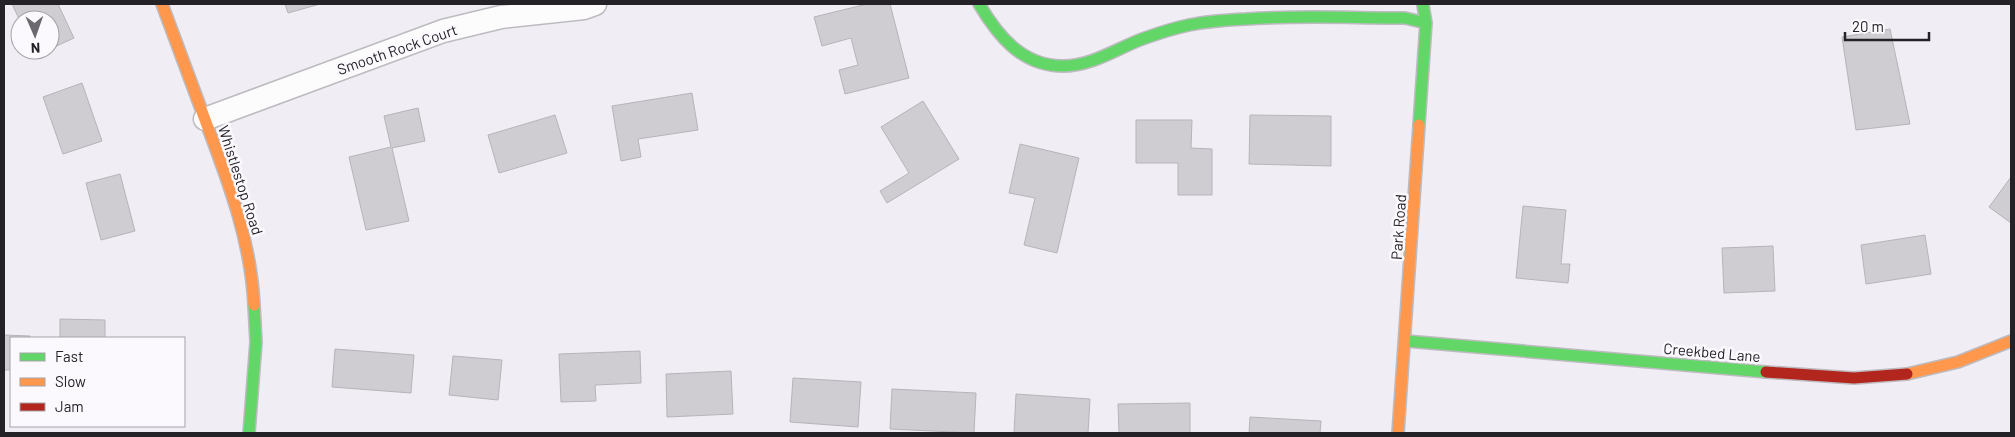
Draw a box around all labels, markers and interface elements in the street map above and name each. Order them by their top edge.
north arrow [10,10,60,60]
scale bar [1845,10,1929,42]
text: 20 m [1852,17,1884,35]
street label: Smooth Rock Court [335,20,459,78]
text: N [31,40,40,57]
street label: Whistlestop Road [215,123,267,237]
street label: Park Road [1387,194,1409,260]
legend [10,337,185,427]
street label: Creekbed Lane [1663,339,1761,365]
text: Fast [55,347,83,365]
text: Slow [55,372,86,390]
text: Jam [55,397,84,415]

